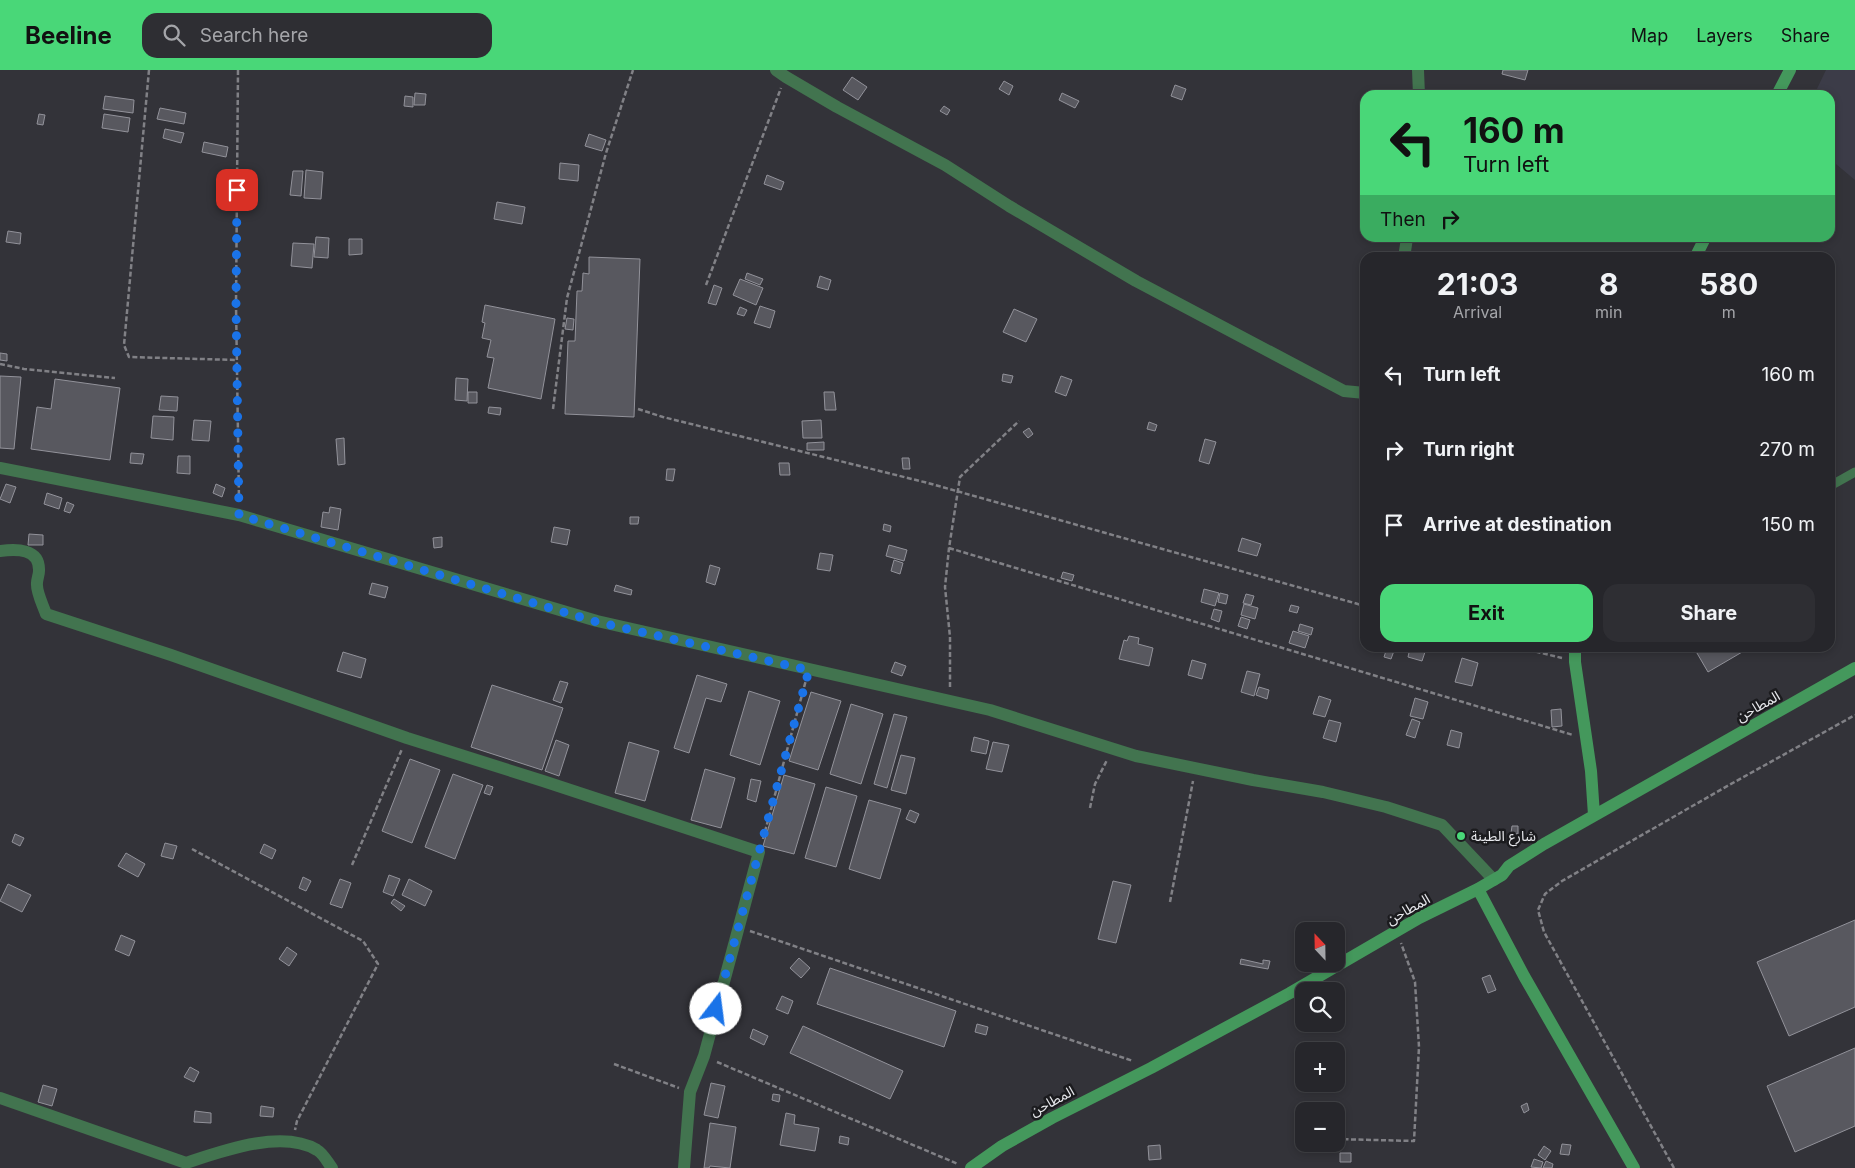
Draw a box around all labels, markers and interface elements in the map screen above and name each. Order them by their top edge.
search box [142,13,492,58]
text: Beeline [25,21,112,50]
icon: search [160,21,188,49]
text: Search here [200,24,308,47]
text: Map [1631,25,1668,46]
text: Layers [1696,25,1753,46]
text: Share [1781,25,1830,46]
text: 160 m [1463,109,1565,151]
icon: left [1380,110,1445,175]
text: Turn left [1463,151,1549,177]
pin [216,169,258,211]
icon: arrive [223,176,251,204]
icon: right [1436,205,1464,233]
text: Then [1380,208,1426,231]
text: 21:03 [1437,266,1518,302]
text: 8 [1599,266,1619,302]
text: 580 [1699,266,1758,302]
text: Arrival [1453,302,1502,322]
text: min [1595,302,1622,322]
text: m [1722,302,1736,322]
icon: left [1380,361,1408,389]
text: Turn left [1423,363,1501,386]
text: 160 m [1762,363,1815,386]
icon: right [1380,436,1408,464]
text: Turn right [1423,438,1514,461]
text: 270 m [1759,438,1815,461]
icon: arrive [1380,511,1408,539]
text: Arrive at destination [1423,513,1612,536]
text: 150 m [1762,513,1815,536]
button: Exit [1380,584,1593,642]
button: Share [1603,584,1815,642]
street label: المطاحن [1733,687,1783,725]
place label: شارع الطينة [1471,827,1536,847]
marker: شارع الطينة [1455,830,1467,842]
street label: المطاحن [1383,890,1433,928]
north arrow [1295,922,1345,972]
map controls [1295,922,1345,1152]
position arrow [689,982,741,1034]
button: search [1295,982,1345,1032]
button: + [1295,1042,1345,1092]
street label: المطاحن [1027,1082,1077,1120]
button: − [1295,1102,1345,1152]

